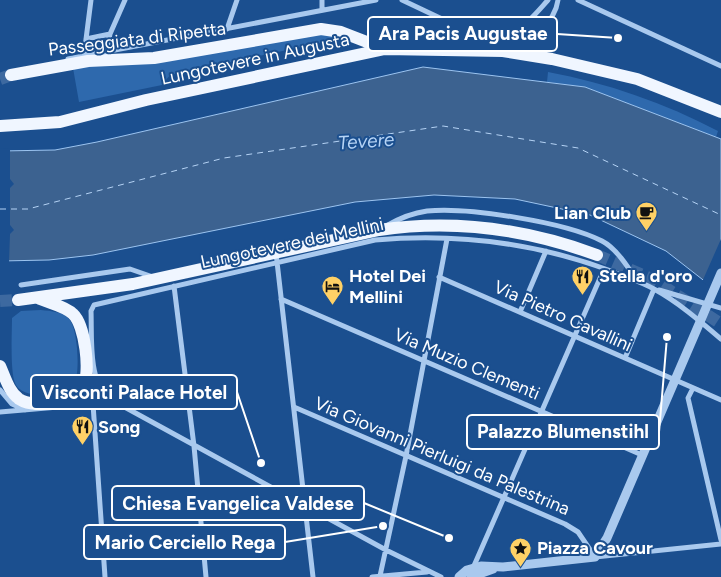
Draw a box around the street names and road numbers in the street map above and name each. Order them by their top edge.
street label: Passeggiata di Ripetta [47,17,227,61]
street label: Lungotevere in Augusta [159,28,351,90]
street label: Lungotevere dei Mellini [198,213,386,273]
street label: Via Pietro Cavallini [490,276,636,356]
street label: Via Muzio Clementi [391,323,543,405]
street label: Via Giovanni Pierluigi da Palestrina [311,392,573,520]

